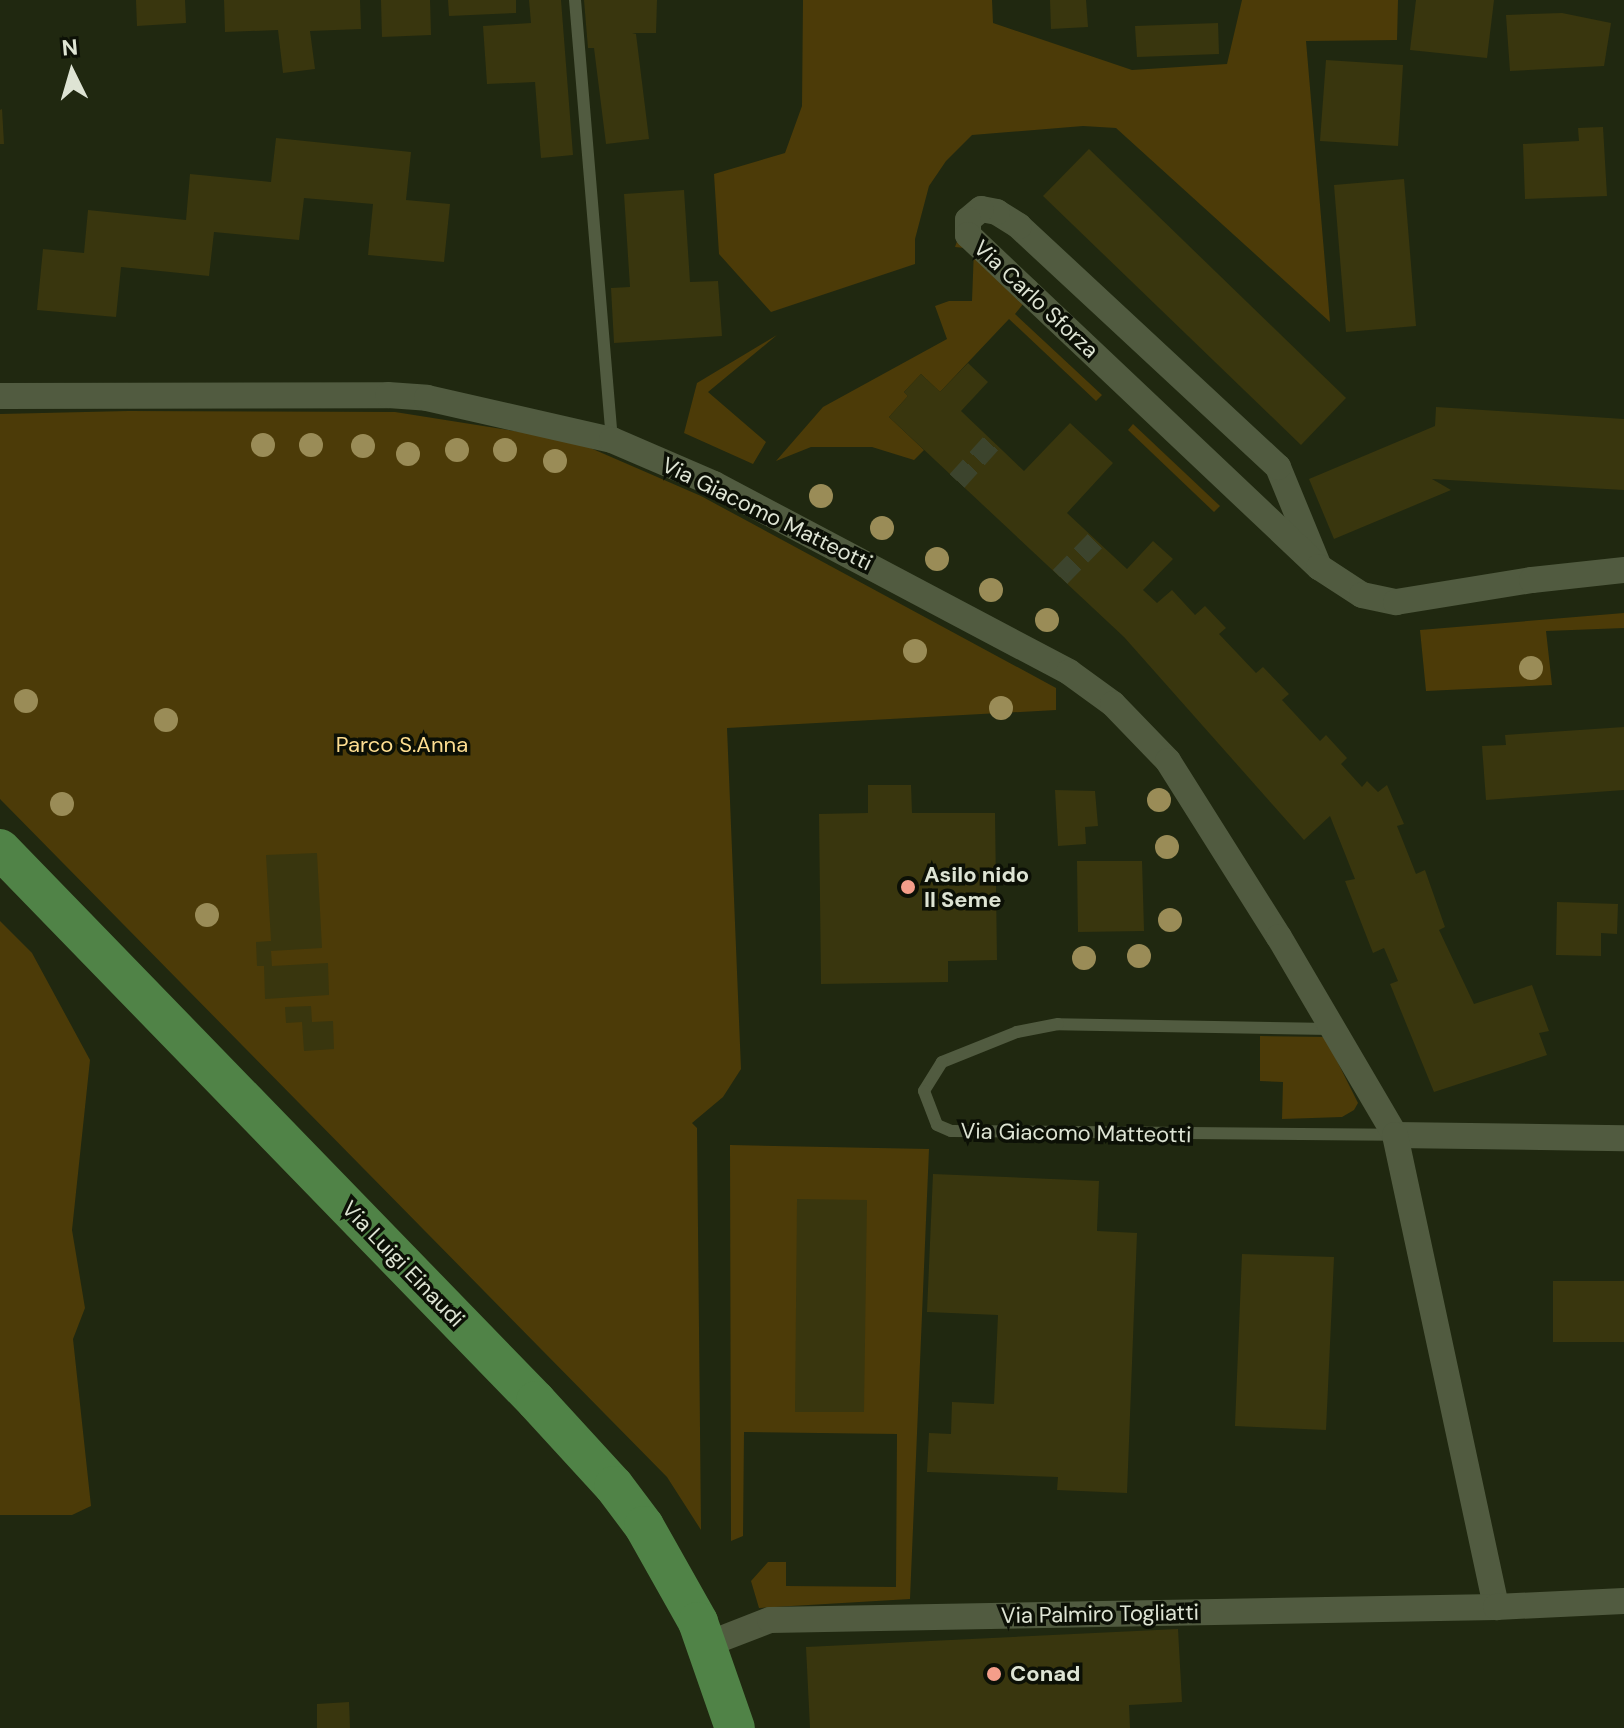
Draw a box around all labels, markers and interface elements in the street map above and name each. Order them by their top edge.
north arrow [32,32,112,112]
text: N [61,32,79,63]
street label: Via Carlo Sforza [968,235,1104,363]
street label: Via Giacomo Matteotti [658,452,876,576]
park label: Parco S.Anna [336,732,468,758]
place label: Asilo nido Il Seme [924,861,1029,912]
marker: Asilo nido Il Seme [899,878,917,896]
street label: Via Giacomo Matteotti [960,1118,1192,1148]
street label: Via Luigi Einaudi [336,1196,470,1332]
street label: Via Palmiro Togliatti [1001,1599,1199,1629]
place label: Conad [1010,1661,1081,1687]
marker: Conad [985,1665,1003,1683]

